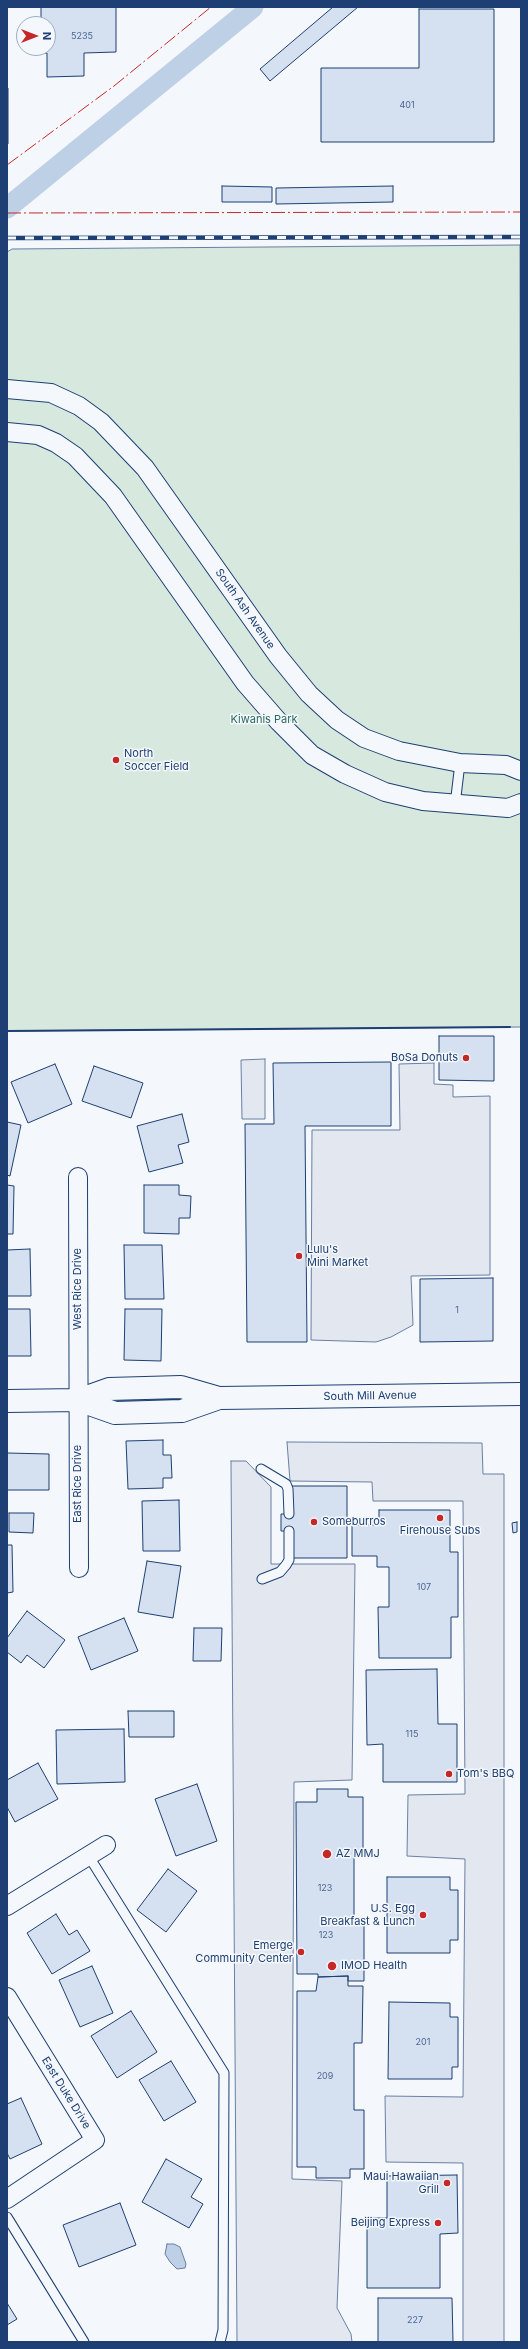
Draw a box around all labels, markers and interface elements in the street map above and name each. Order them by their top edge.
north arrow [16,16,56,56]
house number: 5235 [71,31,93,41]
text: N [40,32,54,40]
house number: 401 [399,100,415,110]
street label: South Ash Avenue [212,566,278,652]
park label: Kiwanis Park [230,713,298,727]
place label: North Soccer Field [124,747,189,773]
marker: North Soccer Field [111,755,121,765]
place label: BoSa Donuts [391,1051,458,1065]
marker: BoSa Donuts [461,1053,471,1063]
place label: Lulu's Mini Market [307,1243,368,1269]
street label: West Rice Drive [71,1248,85,1330]
marker: Lulu's Mini Market [294,1251,304,1261]
house number: 1 [455,1305,459,1315]
street label: South Mill Avenue [323,1389,417,1403]
street label: East Rice Drive [71,1445,85,1523]
marker: Firehouse Subs [435,1513,445,1523]
place label: Someburros [322,1515,386,1529]
marker: Someburros [309,1517,319,1527]
place label: Firehouse Subs [400,1524,480,1538]
house number: 107 [417,1582,431,1592]
house number: 115 [406,1729,418,1739]
place label: Tom's BBQ [457,1767,514,1781]
marker: Tom's BBQ [444,1769,454,1779]
place label: AZ MMJ [336,1847,380,1861]
marker: AZ MMJ [321,1848,333,1860]
house number: 123 [318,1883,332,1893]
place label: U.S. Egg Breakfast & Lunch [320,1902,415,1928]
marker: U.S. Egg Breakfast & Lunch [418,1910,428,1920]
house number: 123 [319,1930,333,1940]
place label: Emerge Community Center [195,1939,293,1965]
marker: Emerge Community Center [296,1947,306,1957]
place label: IMOD Health [341,1959,407,1973]
marker: IMOD Health [326,1960,338,1972]
house number: 201 [416,2037,430,2047]
street label: East Duke Drive [39,2055,93,2131]
house number: 209 [317,2071,333,2081]
place label: Maui Hawaiian Grill [363,2170,439,2196]
marker: Maui Hawaiian Grill [442,2178,452,2188]
place label: Beijing Express [351,2216,430,2230]
marker: Beijing Express [433,2218,443,2228]
house number: 227 [407,2315,423,2325]

